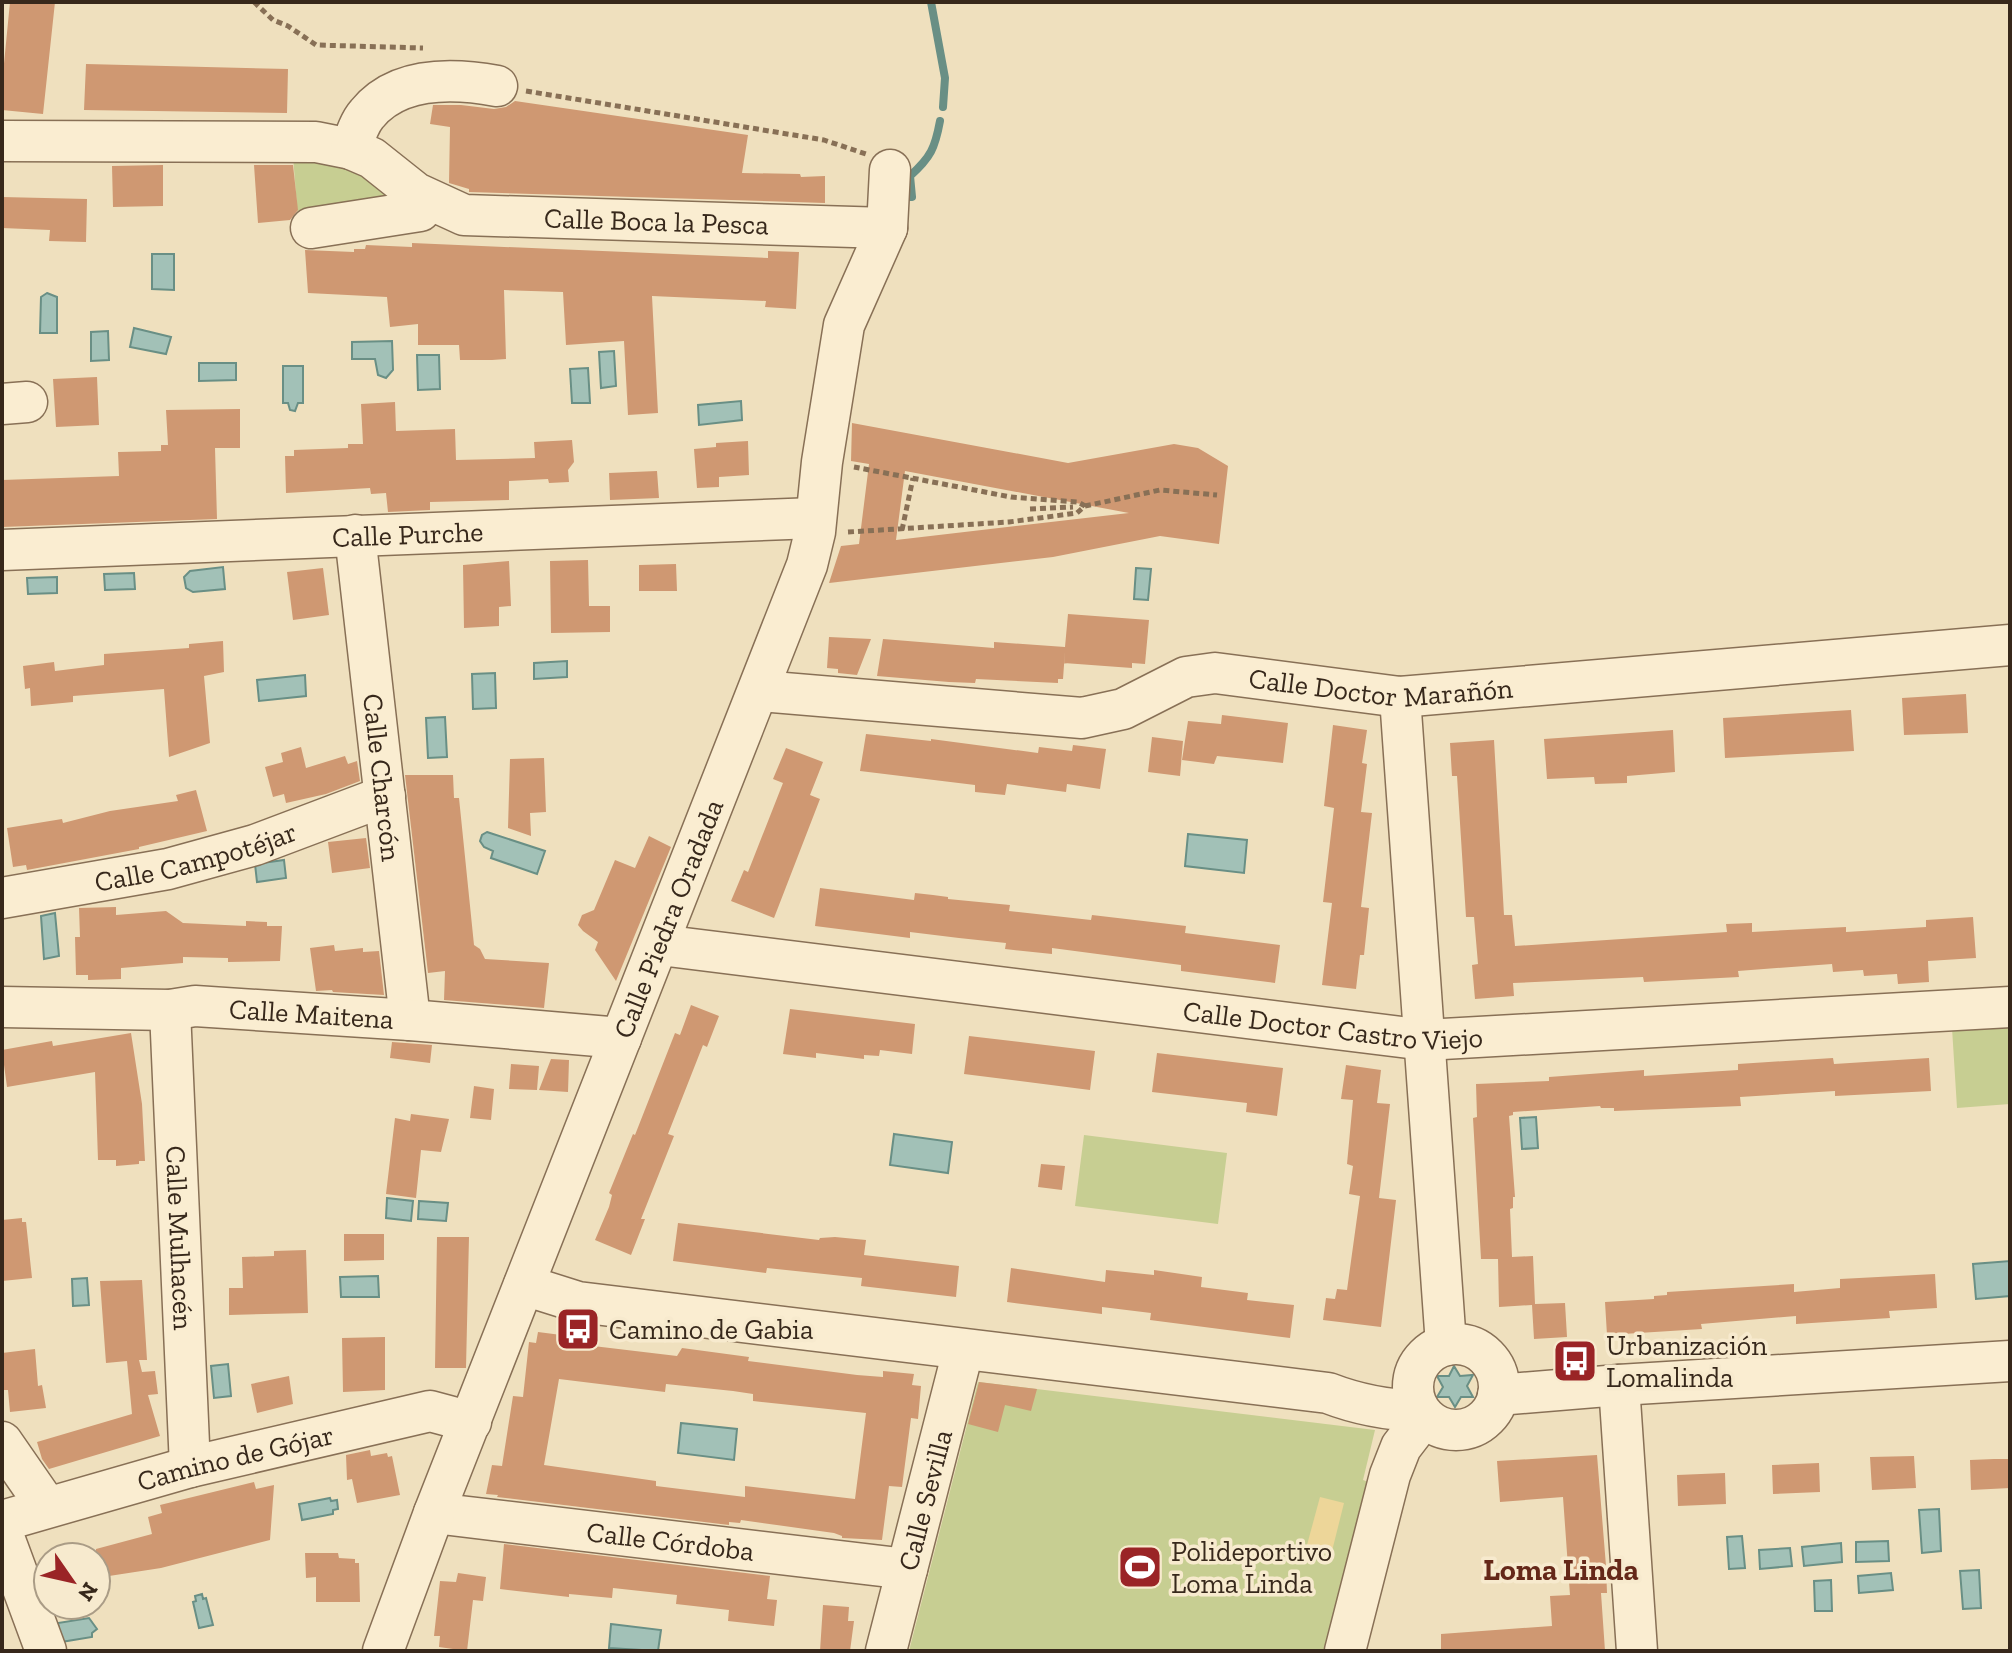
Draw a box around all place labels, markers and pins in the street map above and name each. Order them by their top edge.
bus stop icon: Camino de Gabia [554,1305,602,1353]
place label: Camino de Gabia [609,1313,814,1346]
place label: Urbanización Lomalinda [1606,1329,1767,1394]
bus stop icon: Urbanización Lomalinda [1551,1337,1599,1385]
place label: Polideportivo Loma Linda [1171,1535,1332,1600]
sports icon: Polideportivo Loma Linda [1116,1543,1164,1591]

